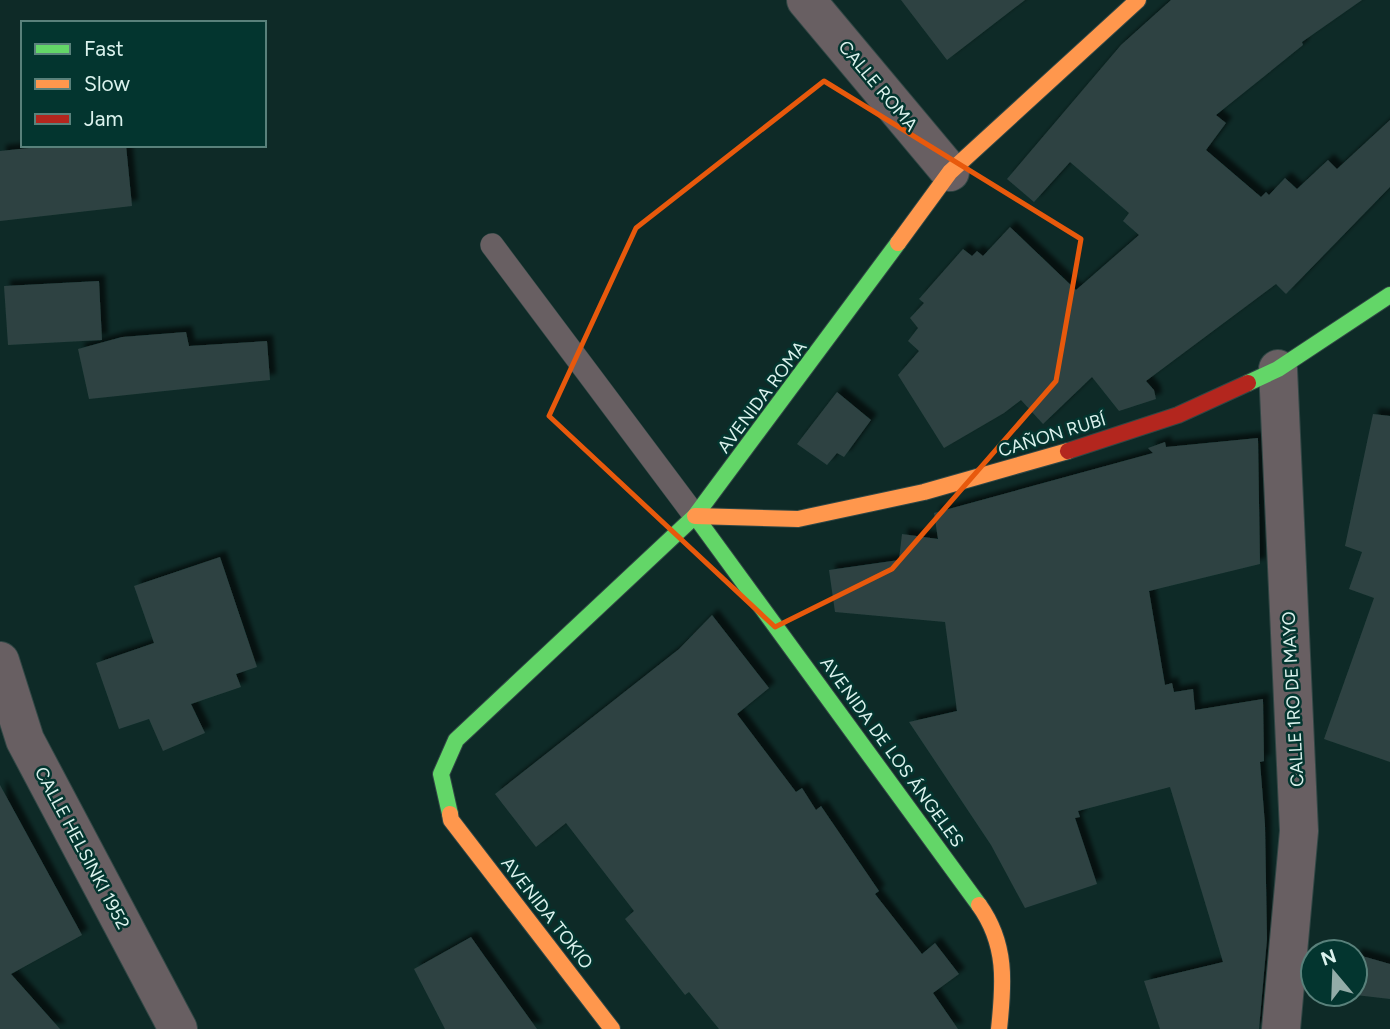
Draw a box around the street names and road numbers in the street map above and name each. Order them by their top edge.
street label: CALLE ROMA [834,36,922,136]
street label: AVENIDA ROMA [713,336,811,458]
street label: CAÑON RUBÍ [996,408,1110,462]
street label: CALLE 1RO DE MAYO [1277,611,1309,787]
street label: AVENIDA DE LOS ÁNGELES [816,653,968,851]
street label: CALLE HELSINKI 1952 [30,763,134,933]
street label: AVENIDA TOKIO [496,853,598,973]

